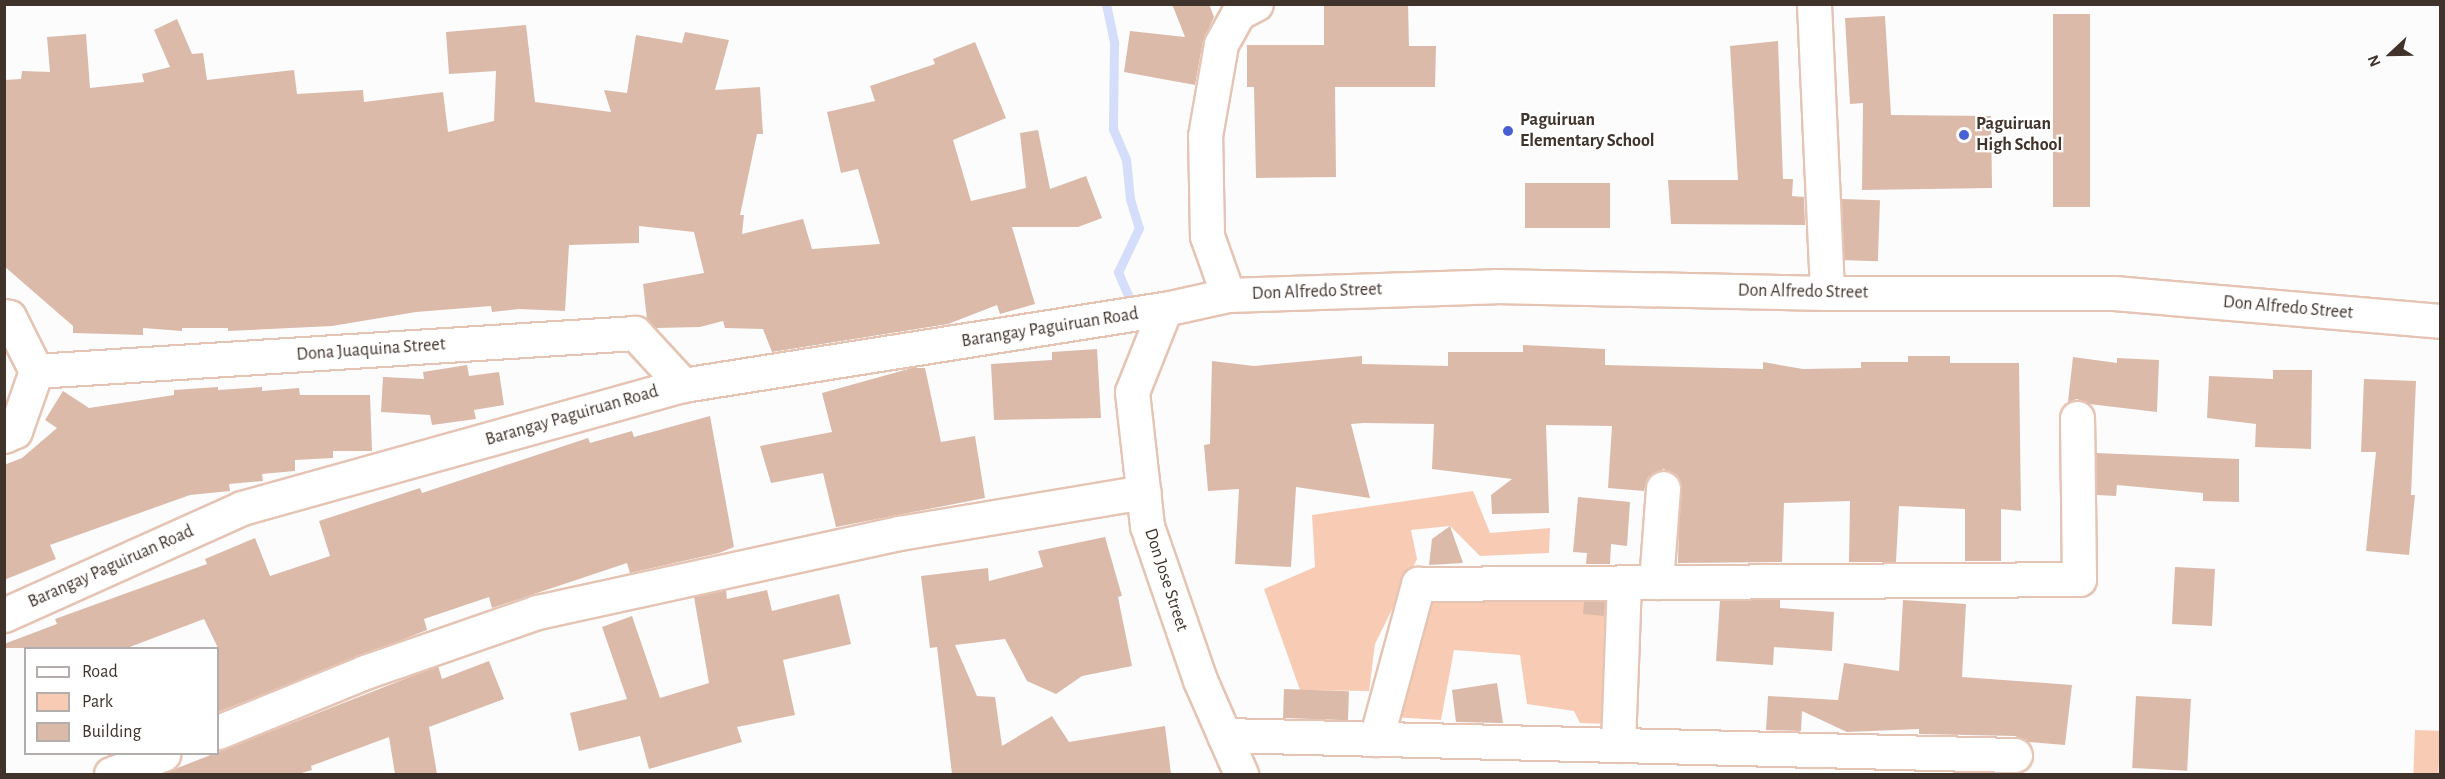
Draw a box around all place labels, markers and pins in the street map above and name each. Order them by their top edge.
place label: Paguiruan Elementary School [1520,110,1655,152]
place label: Paguiruan High School [1976,114,2062,156]
marker: Paguiruan Elementary School [1501,124,1515,138]
marker: Paguiruan High School [1957,128,1971,142]

